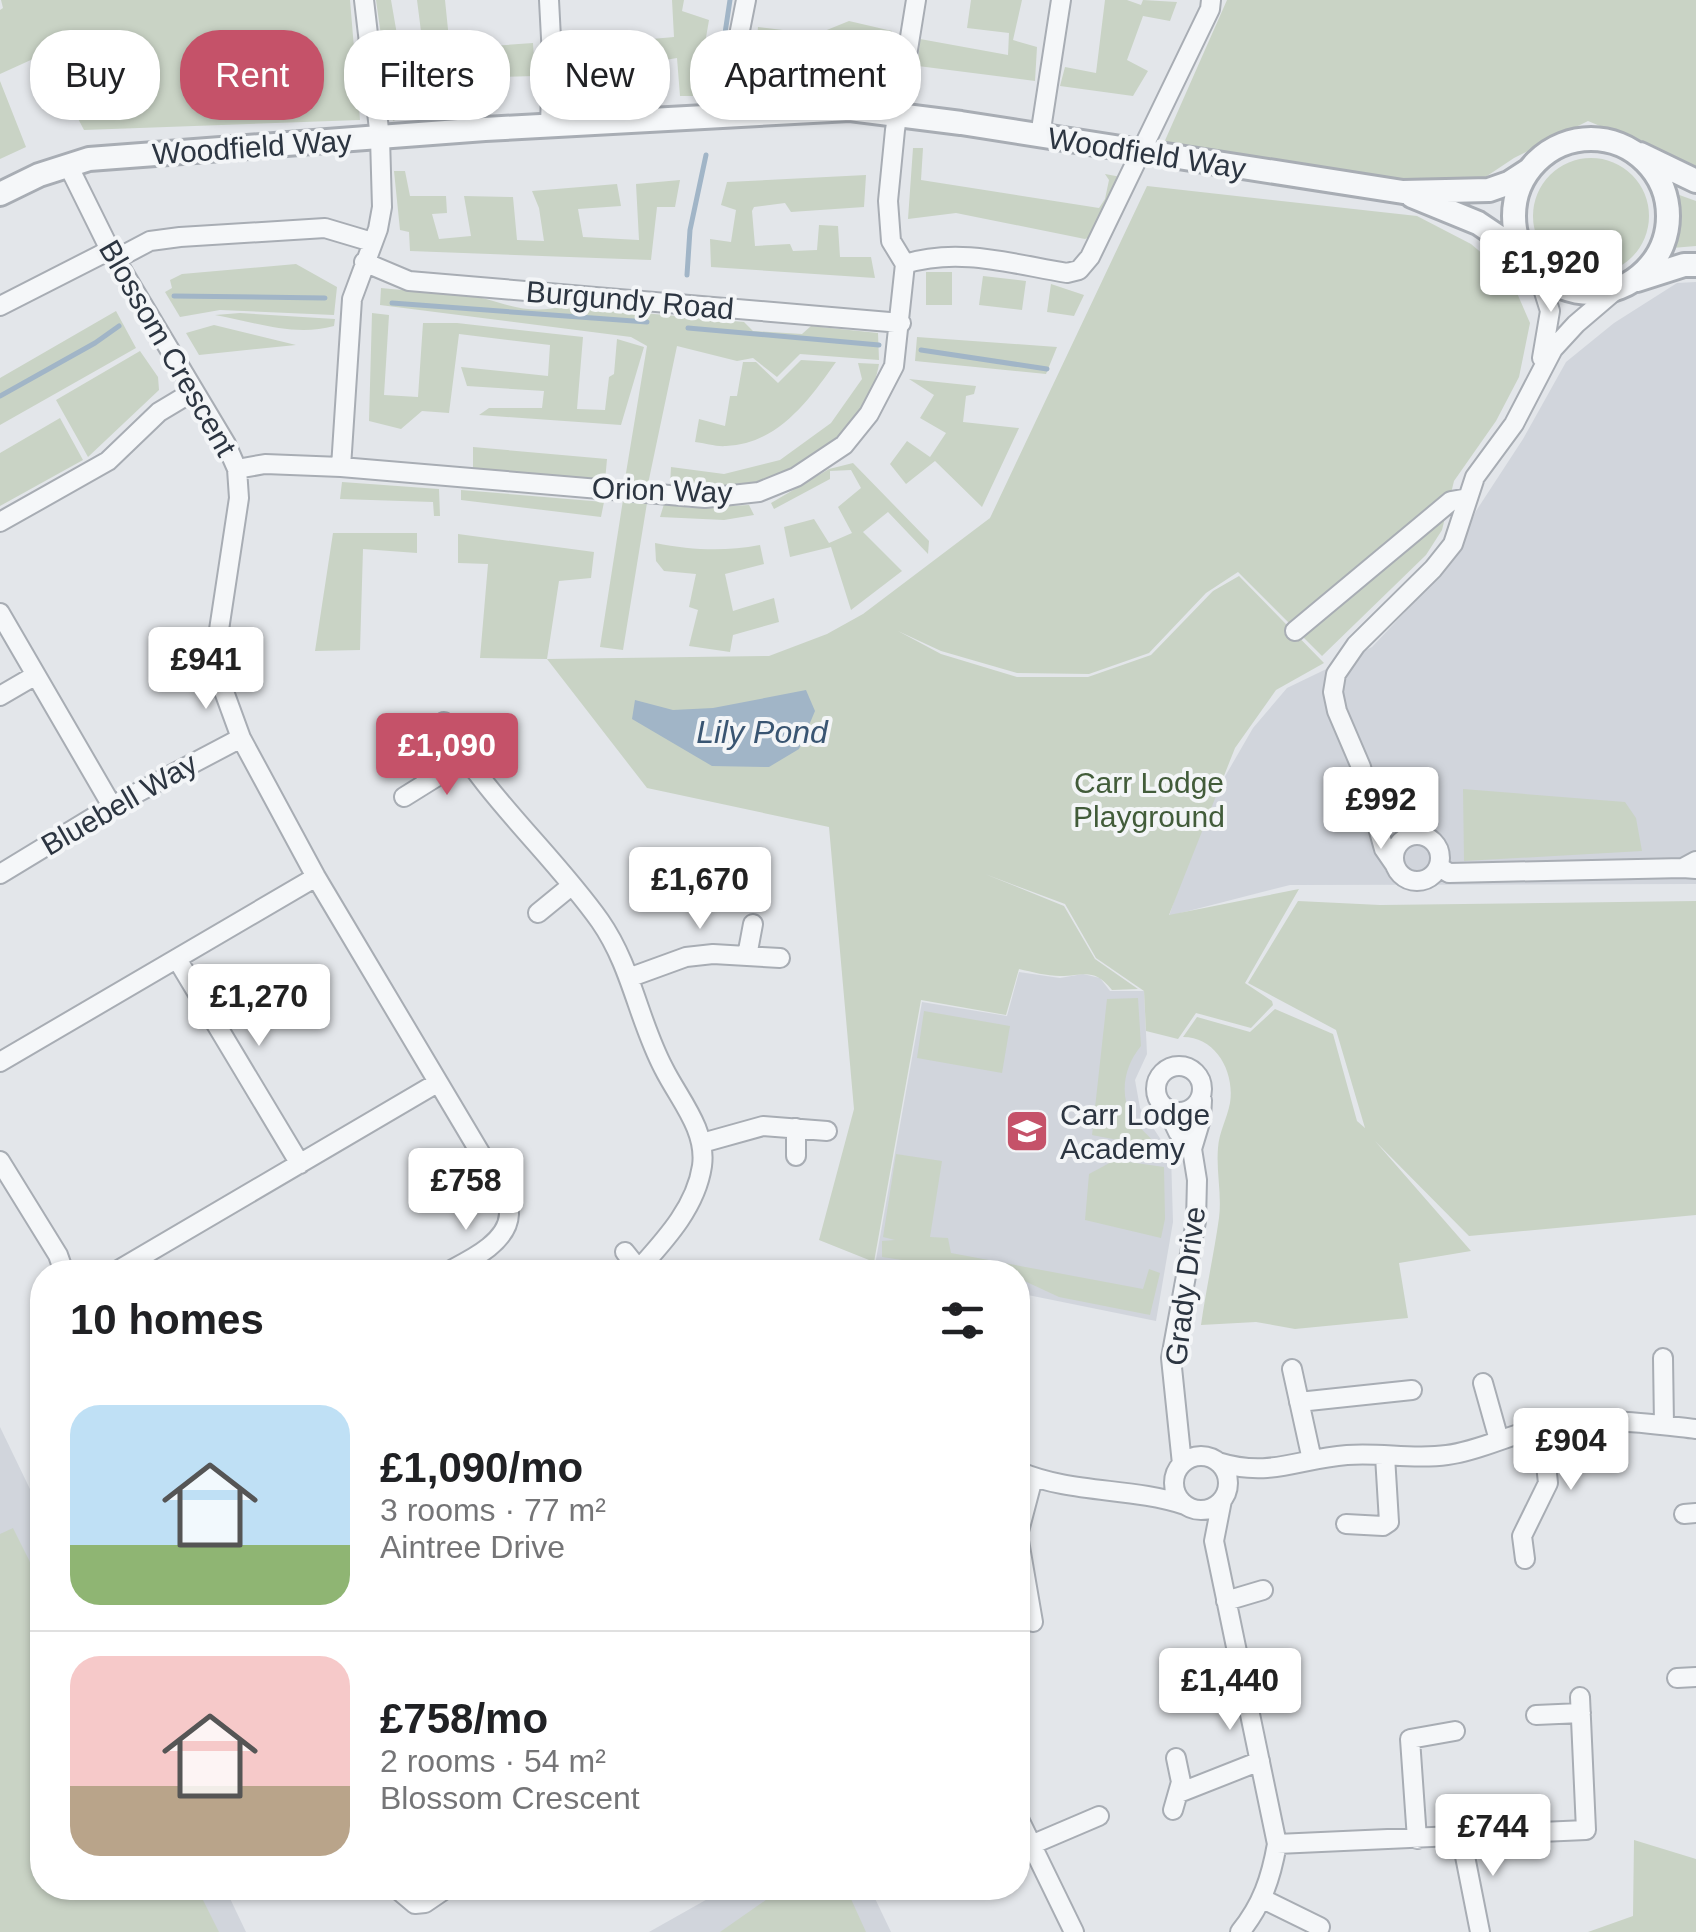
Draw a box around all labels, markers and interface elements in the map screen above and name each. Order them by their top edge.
chip: Buy [30,30,160,120]
chip: Rent [180,30,324,120]
chip: Filters [344,30,510,120]
chip: New [530,30,670,120]
chip: Apartment [690,30,921,120]
street label: Woodfield Way [1046,121,1248,185]
street label: Woodfield Way [151,124,353,170]
pin: £1,920 [1470,230,1632,315]
street label: Blossom Crescent [93,234,243,462]
text: £1,920 [1502,244,1600,280]
street label: Burgundy Road [525,274,735,326]
street label: Orion Way [591,471,733,509]
pin: £941 [147,627,265,712]
text: £941 [170,641,242,677]
pin: £1,090 [366,713,528,798]
water label: Lily Pond [696,714,829,750]
text: £1,090 [398,727,496,763]
street label: Bluebell Way [35,746,203,862]
park label: Carr Lodge Playground [1073,766,1225,833]
pin: £992 [1322,767,1440,852]
text: £992 [1345,781,1417,817]
pin: £1,670 [619,847,781,932]
text: £1,670 [651,861,749,897]
pin: £1,270 [178,964,340,1049]
text: £1,270 [210,978,308,1014]
place label: Carr Lodge Academy [1060,1098,1210,1165]
school or university icon: Carr Lodge Academy [1004,1108,1050,1154]
pin: £758 [407,1148,525,1233]
text: £758 [430,1162,502,1198]
street label: Grady Drive [1159,1205,1211,1367]
icon: filters [935,1293,990,1348]
text: 10 homes [70,1296,264,1343]
pin: £904 [1512,1408,1630,1493]
text: £904 [1535,1422,1607,1458]
text: £1,090/mo [380,1444,583,1491]
icon: home [150,1445,270,1565]
text: 3 rooms · 77 m² [380,1492,606,1528]
text: Aintree Drive [380,1529,565,1565]
pin: £1,440 [1149,1648,1311,1733]
text: £1,440 [1181,1662,1279,1698]
text: £758/mo [380,1695,548,1742]
icon: home [150,1696,270,1816]
text: 2 rooms · 54 m² [380,1743,606,1779]
text: Blossom Crescent [380,1780,640,1816]
pin: £744 [1434,1794,1552,1879]
text: £744 [1457,1808,1529,1844]

